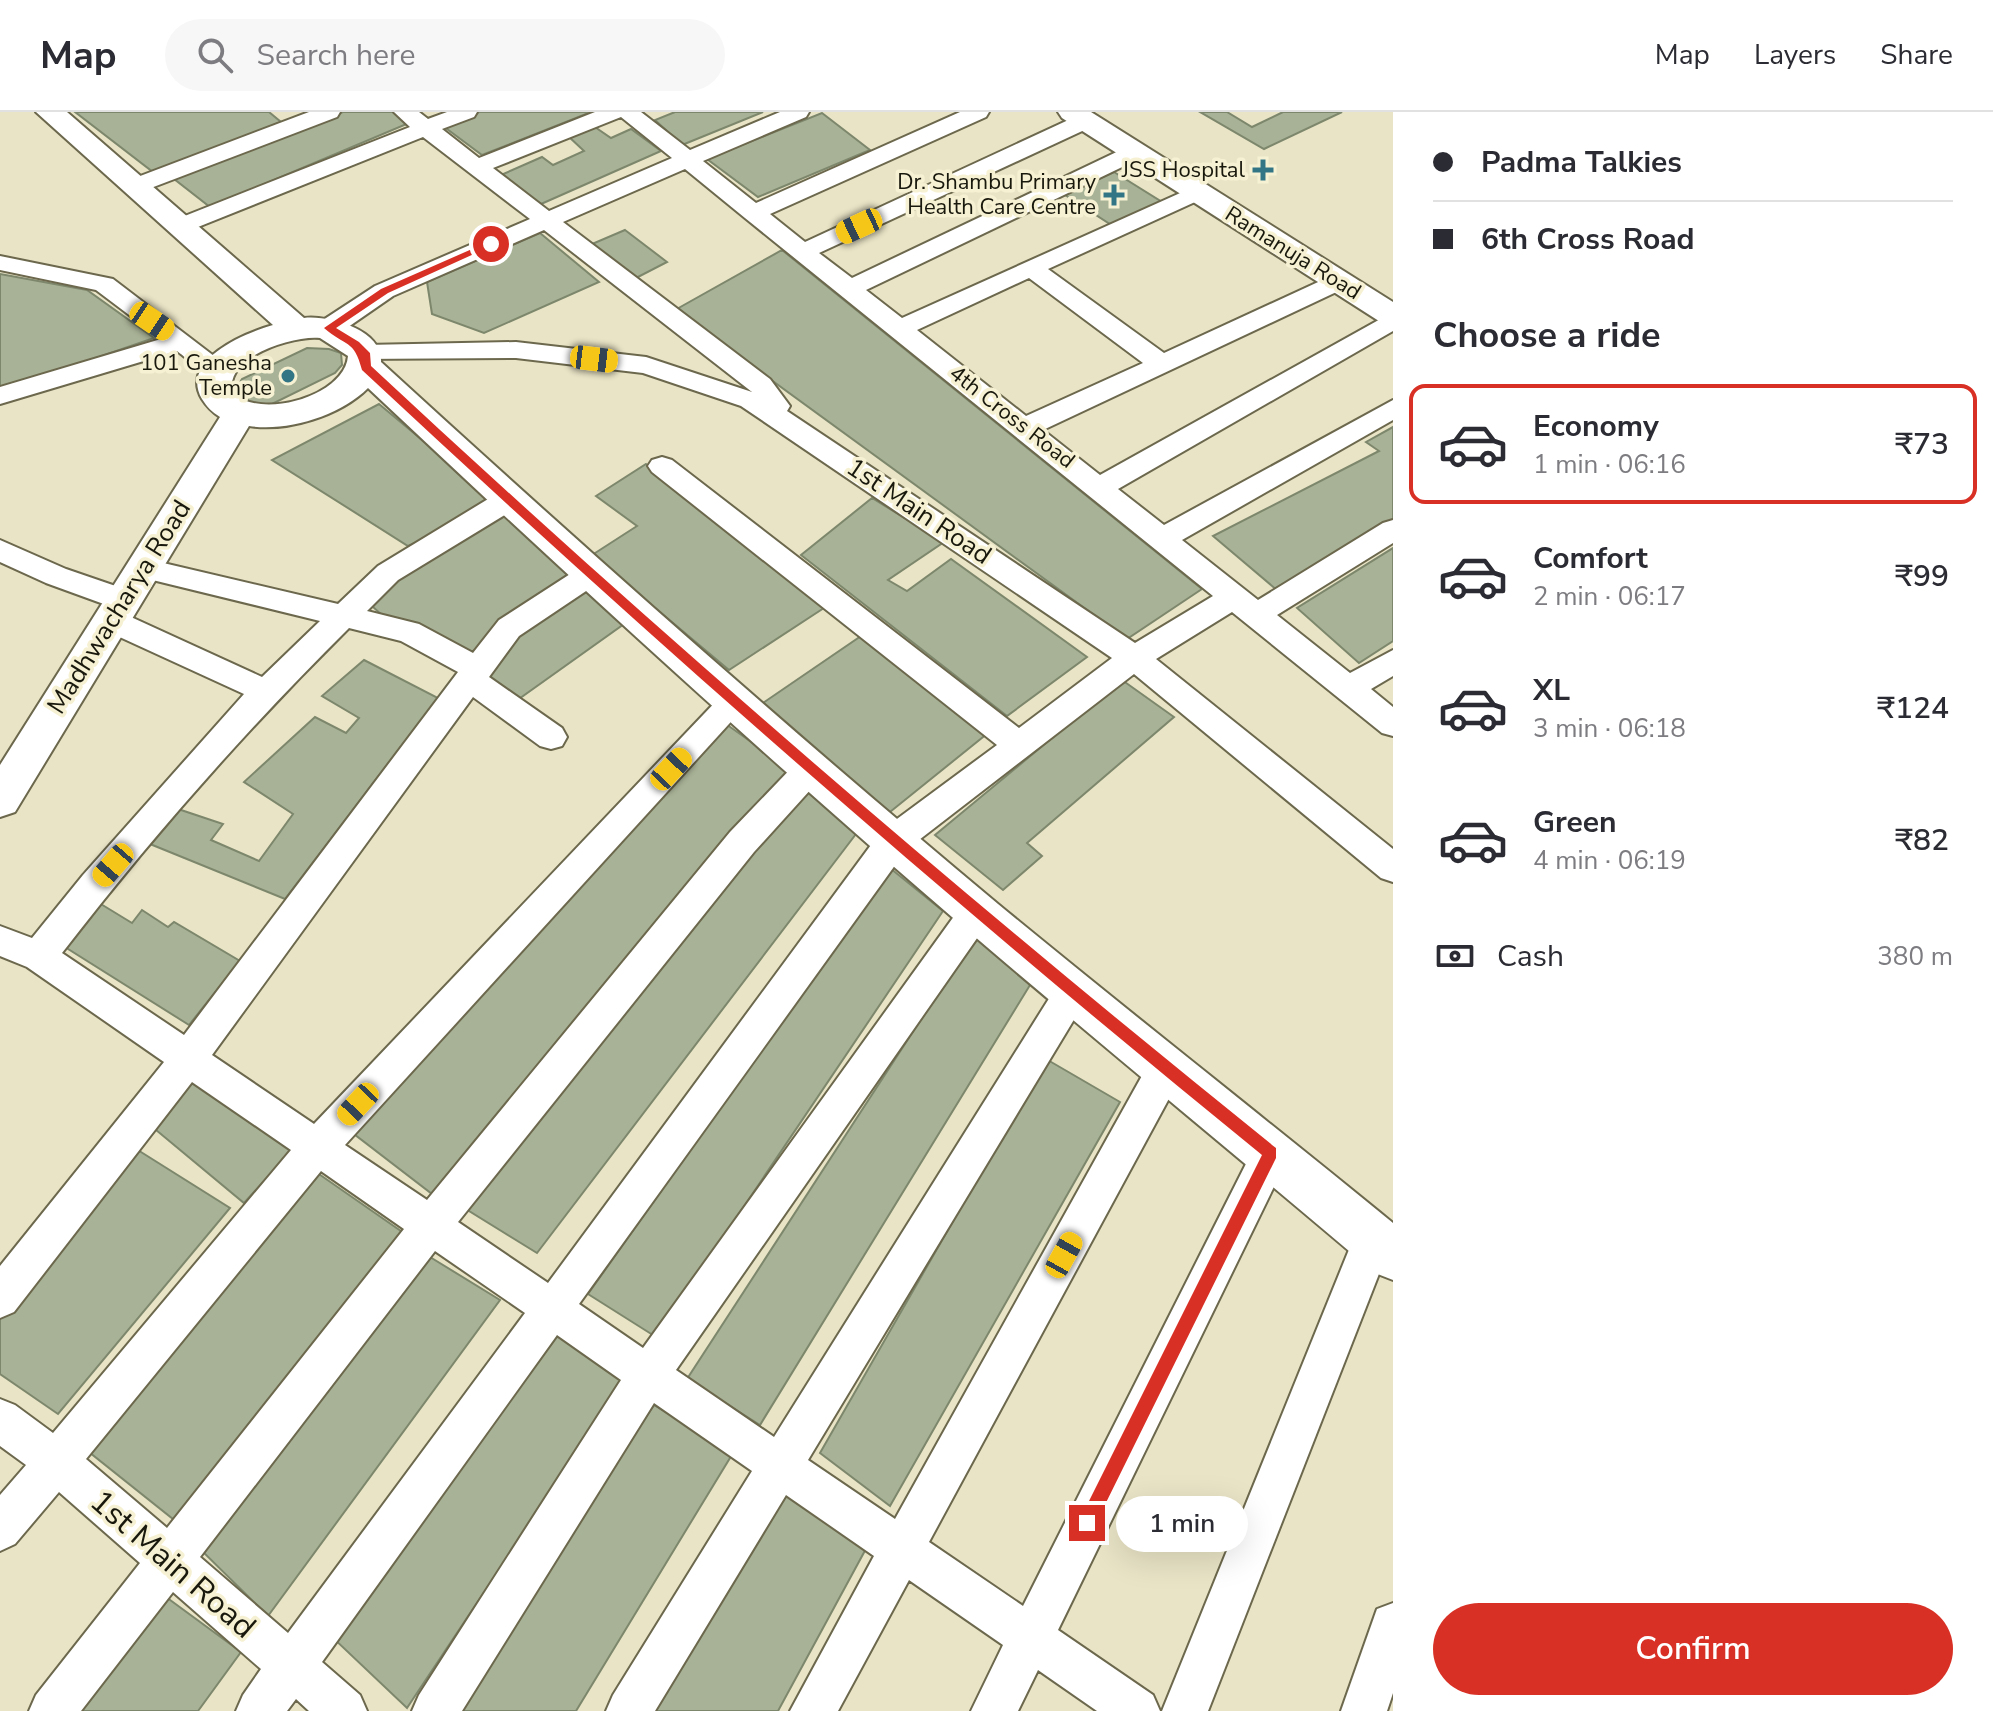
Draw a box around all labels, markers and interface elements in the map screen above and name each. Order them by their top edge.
search box [165,19,725,91]
text: Map [40,30,117,81]
icon: search [193,33,237,77]
text: Search here [257,35,416,76]
text: Map [1655,36,1710,74]
text: Layers [1754,36,1836,74]
text: Share [1880,36,1953,74]
text: Padma Talkies [1481,142,1682,183]
place label: JSS Hospital [1121,155,1245,185]
marker: JSS Hospital [1252,159,1274,181]
place label: Dr. Shambu Primary Health Care Centre [897,167,1097,222]
marker: Dr. Shambu Primary Health Care Centre [1103,184,1125,206]
street label: Ramanuja Road [1219,199,1367,307]
car [832,205,886,247]
text: 6th Cross Road [1481,219,1695,260]
route start [473,226,509,262]
car [125,298,179,344]
text: Choose a ride [1433,311,1661,360]
car [569,344,619,374]
place label: 101 Ganesha Temple [140,348,272,403]
street label: 4th Cross Road [943,358,1081,476]
marker: 101 Ganesha Temple [279,367,297,385]
text: Economy [1533,406,1659,447]
icon: car [1437,408,1509,480]
text: ₹73 [1895,424,1949,465]
text: 1 min · 06:16 [1533,447,1686,482]
street label: 1st Main Road [840,450,998,572]
street label: Madhwacharya Road [39,493,199,721]
text: Comfort [1533,538,1648,579]
icon: car [1437,540,1509,612]
text: ₹99 [1895,556,1949,597]
text: 2 min · 06:17 [1533,579,1686,614]
text: XL [1533,670,1570,711]
icon: car [1437,672,1509,744]
text: ₹124 [1877,688,1949,729]
text: 3 min · 06:18 [1533,711,1686,746]
car [646,743,696,795]
text: Green [1533,802,1617,843]
icon: car [1437,804,1509,876]
text: ₹82 [1895,820,1949,861]
car [88,839,138,891]
text: 4 min · 06:19 [1533,843,1686,878]
icon: cash [1433,934,1477,978]
text: Cash [1497,936,1564,977]
text: 380 m [1877,939,1953,974]
car [333,1078,383,1130]
car [1042,1228,1086,1282]
street label: 1st Main Road [81,1480,265,1648]
callout: 1 min [1115,1495,1247,1551]
route end [1069,1505,1105,1541]
text: 1 min [1149,1506,1215,1541]
button: Confirm [1433,1603,1953,1695]

